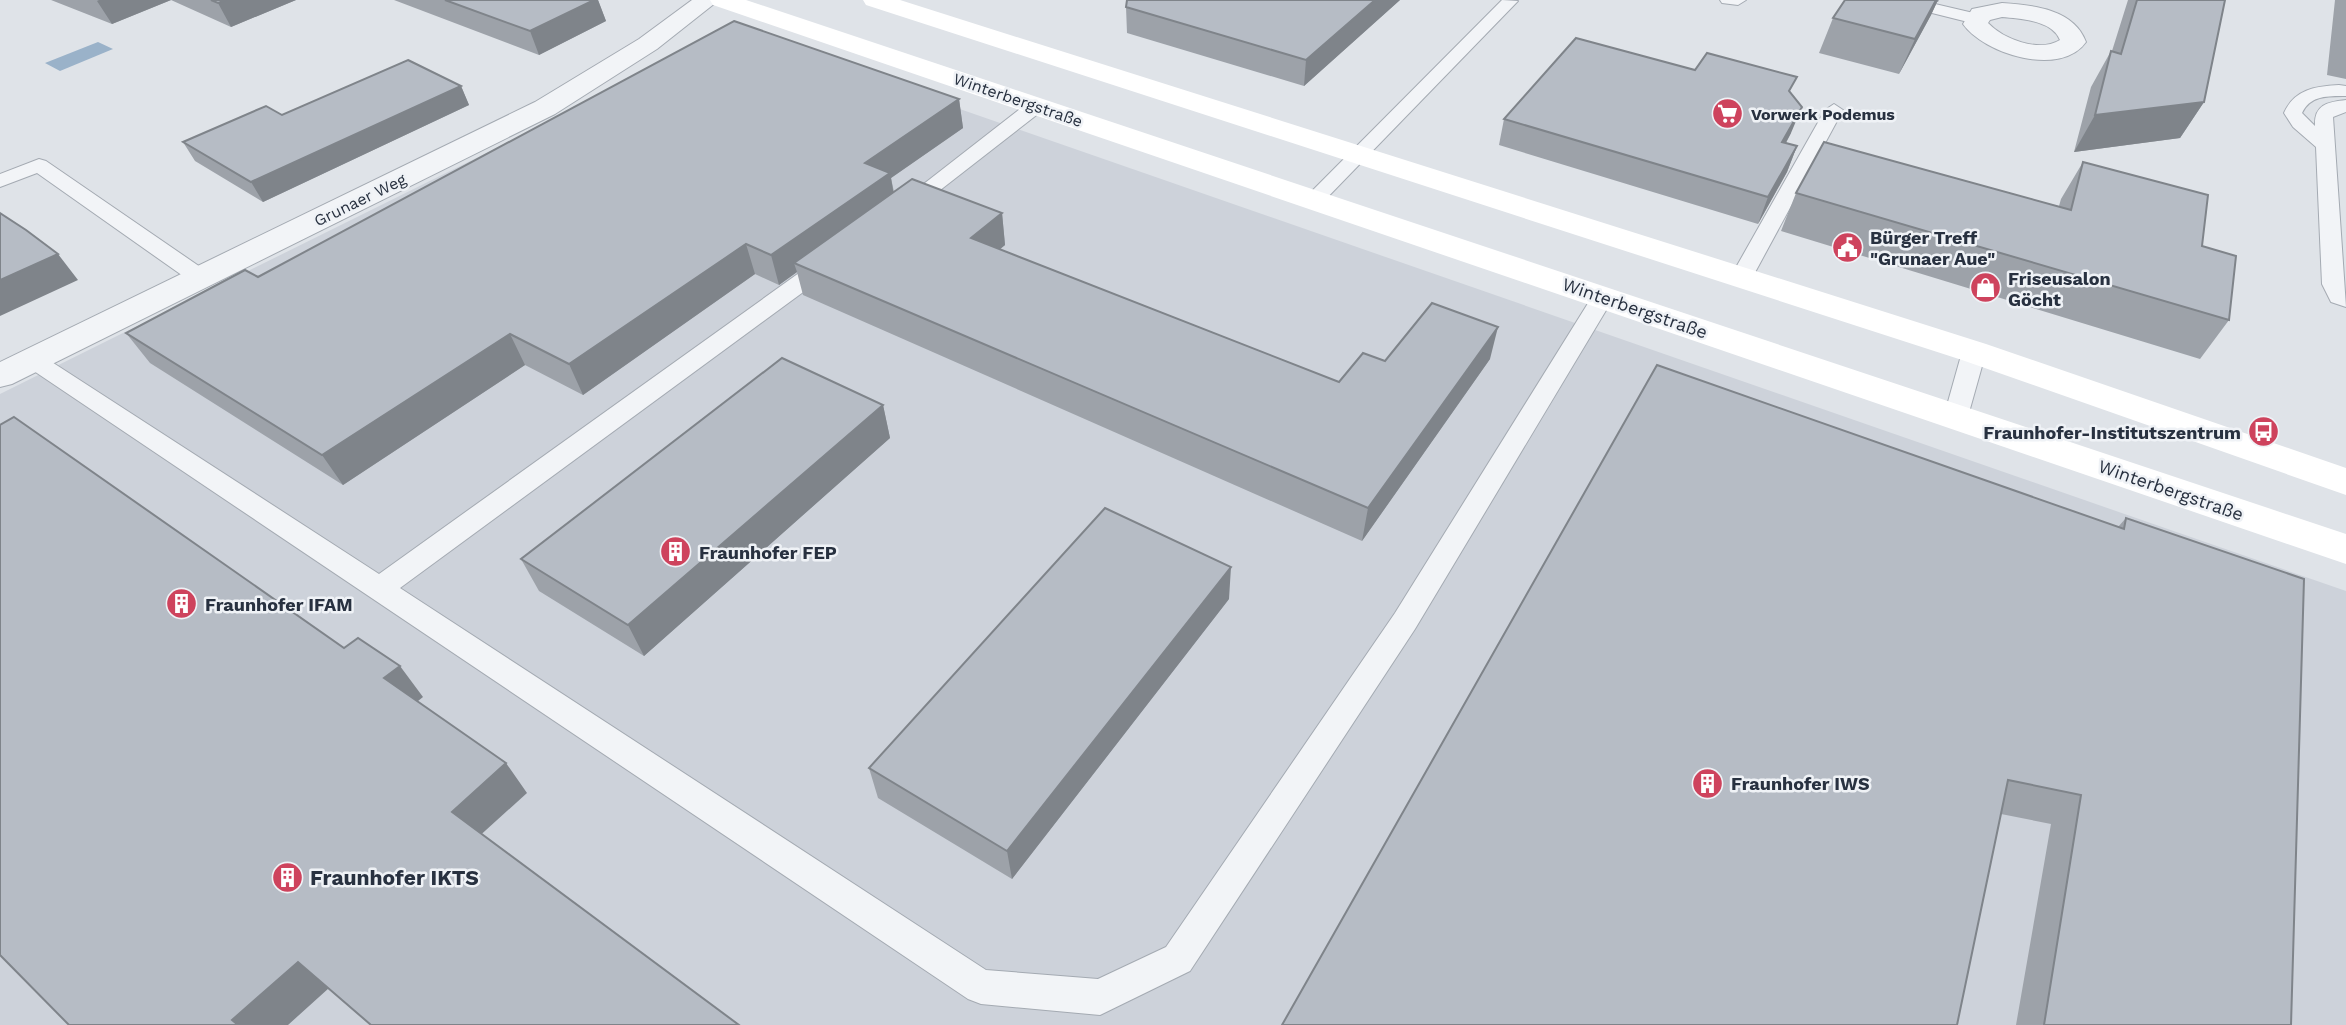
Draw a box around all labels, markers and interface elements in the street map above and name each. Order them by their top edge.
street label: Winterbergstraße [951,69,1085,131]
supermarket icon: Vorwerk Podemus [1711,97,1745,131]
place label: Vorwerk Podemus [1751,105,1895,124]
street label: Grunaer Weg [311,169,410,230]
place label: Bürger Treff "Grunaer Aue" [1870,227,1995,269]
public building icon: Bürger Treff "Grunaer Aue" [1830,230,1864,264]
place label: Friseusalon Göcht [2008,268,2111,310]
shop icon: Friseusalon Göcht [1968,271,2002,305]
street label: Winterbergstraße [1560,273,1710,343]
bus stop icon: Fraunhofer-Institutszentrum [2247,415,2281,449]
place label: Fraunhofer-Institutszentrum [1983,422,2241,443]
street label: Winterbergstraße [2096,455,2246,525]
building icon: Fraunhofer FEP [659,535,693,569]
place label: Fraunhofer FEP [699,542,837,563]
building icon: Fraunhofer IFAM [165,587,199,621]
place label: Fraunhofer IFAM [205,594,353,615]
building icon: Fraunhofer IWS [1691,766,1725,800]
place label: Fraunhofer IWS [1731,773,1870,794]
building icon: Fraunhofer IKTS [270,860,304,894]
place label: Fraunhofer IKTS [310,865,479,890]

